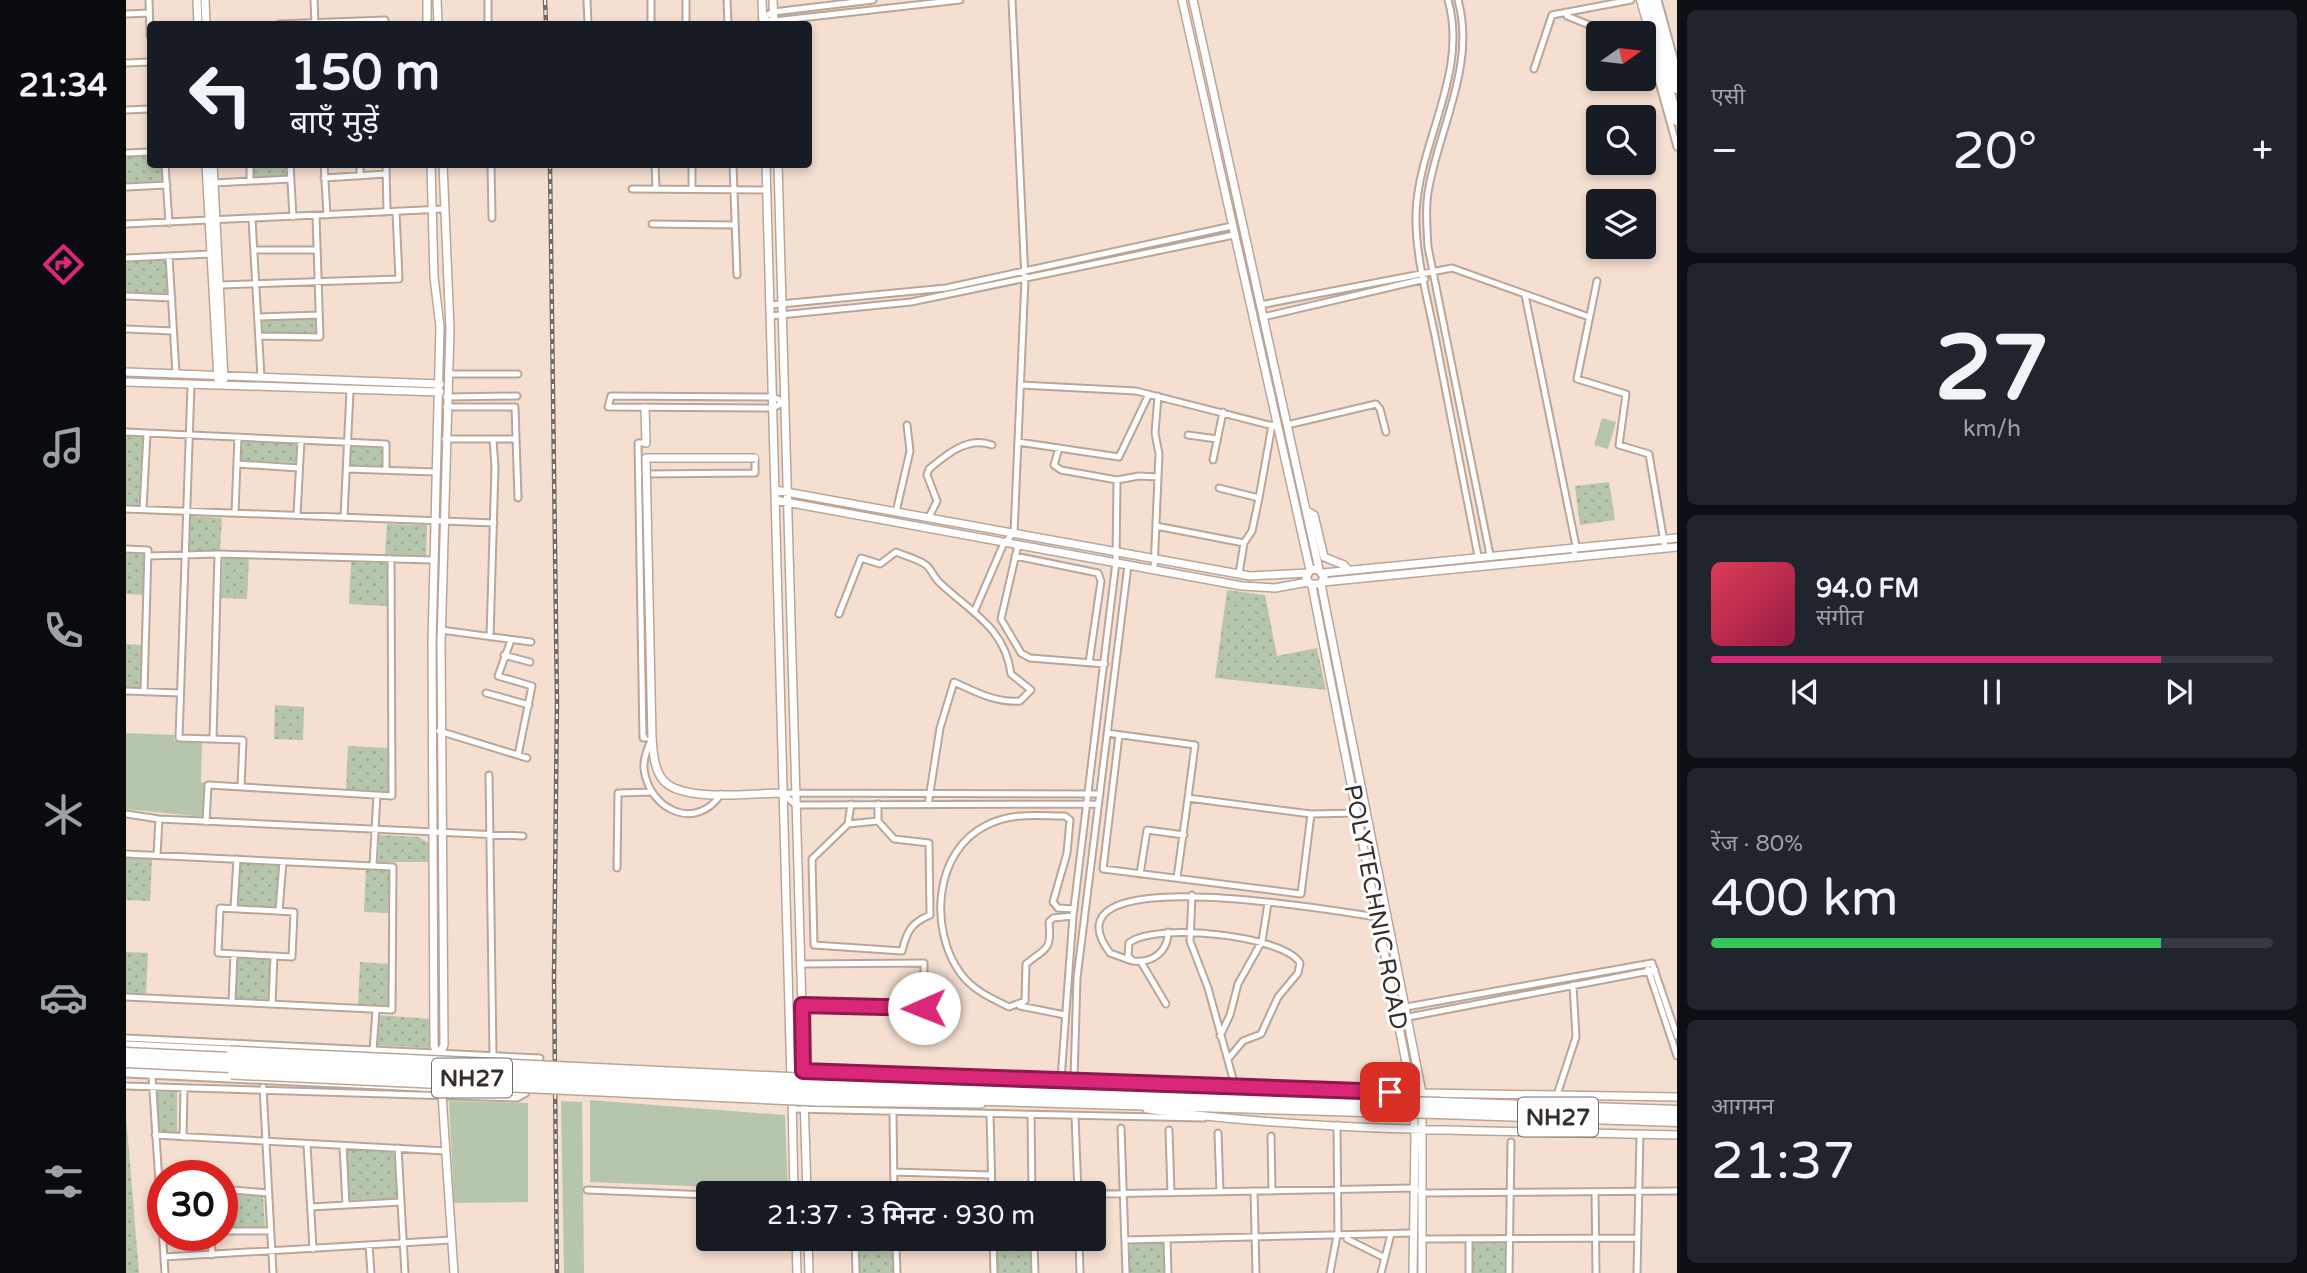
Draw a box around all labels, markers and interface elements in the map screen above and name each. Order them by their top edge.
north arrow [1586,21,1656,91]
map controls [1586,21,1656,259]
text: 150 m [290,44,440,103]
icon: left [175,49,266,140]
text: 21:34 [19,67,107,105]
text: एसी [1711,83,1745,111]
text: बाएँ मुड़ें [290,104,379,142]
button: search [1586,105,1656,175]
text: 20° [1952,120,2037,183]
text: − [1711,128,1738,174]
text: + [2252,128,2273,174]
button: layers [1586,189,1656,259]
icon: directions [39,240,88,289]
text: 27 [1935,314,2049,424]
text: km/h [1963,415,2021,443]
icon: music [39,423,88,472]
text: 94.0 FM [1816,573,1919,604]
text: संगीत [1816,604,1864,632]
icon: phone [39,606,88,655]
icon: previous [1786,673,1824,711]
icon: pause [1973,673,2011,711]
icon: next [2160,673,2198,711]
street label: POLYTECHNIC ROAD [1337,782,1414,1032]
icon: climate [39,790,88,839]
text: रेंज · 80% [1711,830,1803,858]
text: 400 km [1711,867,1899,930]
position arrow [887,971,961,1045]
icon: car [39,973,88,1022]
road number: NH27 [432,1058,512,1098]
pin [1360,1062,1420,1122]
icon: arrive [1371,1073,1409,1111]
text: आगमन [1711,1093,1774,1121]
road number: NH27 [1518,1098,1598,1136]
text: 21:37 [1711,1130,1855,1193]
icon: filters [39,1157,88,1206]
speed limit sign: 30 [147,1160,238,1251]
text: 21:37 · 3 मिनट · 930 m [767,1200,1035,1231]

